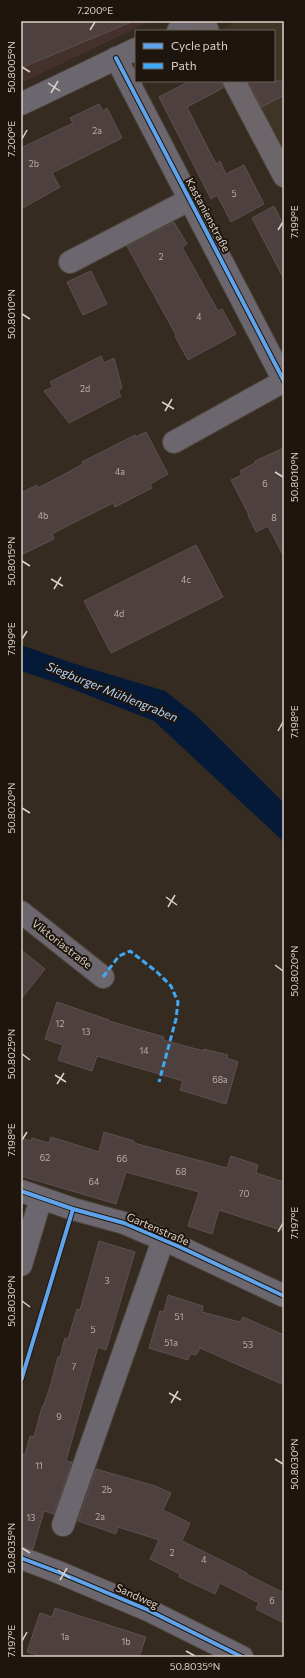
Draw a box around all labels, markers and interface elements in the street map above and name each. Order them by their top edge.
text: 7.200°E [77,4,113,16]
legend [135,30,275,82]
text: Cycle path [171,38,228,52]
text: 50.8005°N [5,41,17,93]
text: Path [171,58,197,72]
text: 7.200°E [5,121,17,157]
house number: 2a [92,125,102,136]
house number: 2b [29,158,39,169]
street label: Kastanienstraße [184,176,233,254]
house number: 5 [231,188,237,199]
text: 7.199°E [288,205,300,239]
house number: 2 [159,251,164,262]
text: 50.8010°N [5,289,17,339]
house number: 4 [196,311,202,322]
house number: 2d [80,383,90,394]
text: 50.8010°N [288,452,300,502]
house number: 4a [115,466,125,477]
house number: 6 [262,478,268,489]
house number: 4b [38,510,48,521]
house number: 8 [271,512,277,523]
text: 50.8015°N [5,536,17,586]
house number: 4c [181,574,191,585]
house number: 4d [114,608,124,619]
text: 7.199°E [5,622,17,656]
water label: Siegburger Mühlengraben [45,658,180,724]
text: 7.198°E [288,705,300,739]
text: 50.8020°N [5,782,17,834]
street label: Viktoriastraße [30,916,95,971]
text: 50.8020°N [288,945,300,997]
house number: 12 [56,1018,64,1029]
house number: 13 [82,1026,90,1037]
text: 50.8025°N [5,1029,17,1079]
house number: 14 [139,1045,149,1056]
house number: 68a [212,1074,228,1085]
text: 7.198°E [5,1123,17,1157]
house number: 62 [40,1152,50,1163]
house number: 66 [117,1153,127,1164]
house number: 68 [176,1166,186,1177]
house number: 64 [89,1176,100,1187]
house number: 70 [239,1188,249,1199]
text: 7.197°E [288,1207,300,1239]
street label: Gartenstraße [125,1210,192,1248]
text: 50.8030°N [5,1275,17,1327]
house number: 3 [104,1275,110,1286]
house number: 51 [174,1311,184,1322]
house number: 5 [90,1324,96,1335]
house number: 51a [164,1337,178,1348]
house number: 53 [243,1339,253,1350]
house number: 7 [72,1361,77,1372]
house number: 9 [56,1411,62,1422]
text: 50.8030°N [288,1438,300,1490]
house number: 11 [35,1460,43,1471]
house number: 2b [102,1484,112,1495]
house number: 2a [95,1511,105,1522]
house number: 13 [27,1512,35,1523]
text: 50.8035°N [5,1523,17,1573]
house number: 2 [170,1547,175,1558]
house number: 4 [201,1554,207,1565]
street label: Sandweg [114,1580,161,1611]
house number: 6 [269,1595,275,1606]
text: 7.197°E [5,1625,17,1657]
house number: 1a [61,1631,70,1642]
house number: 1b [121,1636,131,1647]
text: 50.8035°N [170,1660,220,1672]

